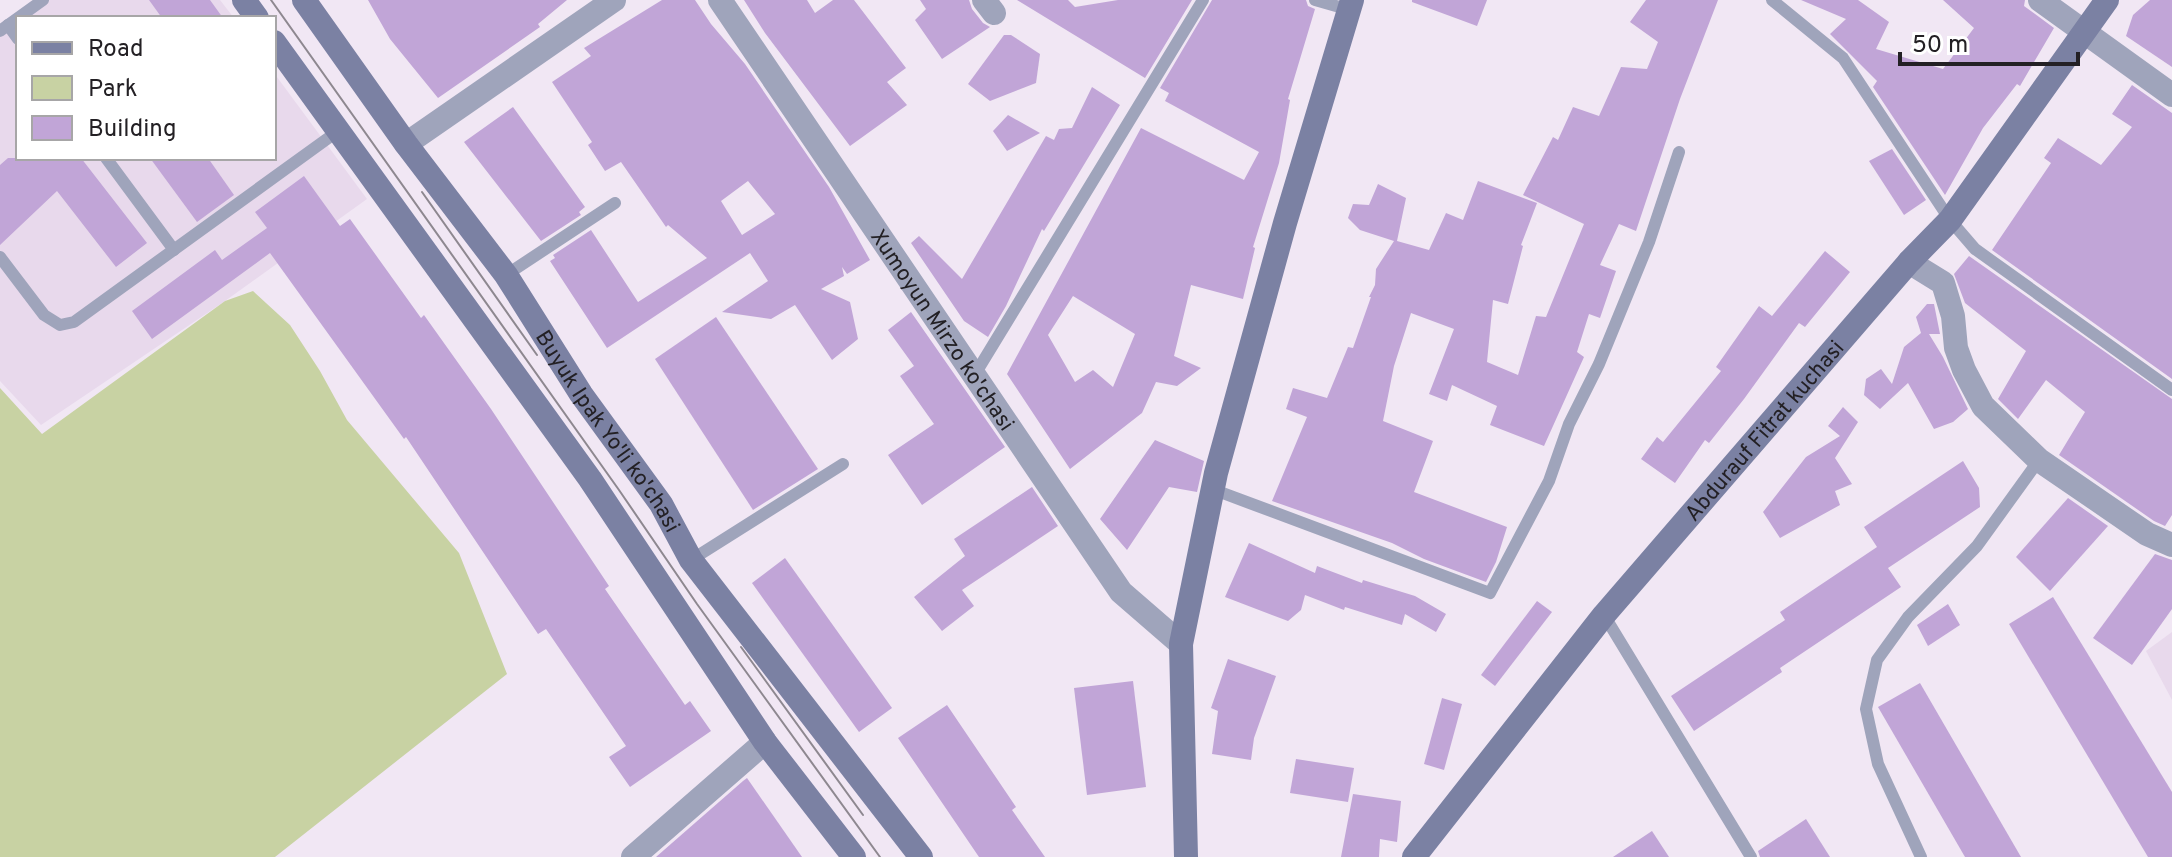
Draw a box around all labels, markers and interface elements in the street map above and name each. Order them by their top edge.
legend [16,16,276,160]
scale bar [1900,16,2078,66]
text: 50 m [1912,31,1968,61]
text: Road [88,35,144,65]
text: Park [88,75,138,105]
text: Building [88,115,177,145]
street label: Xumoyun Mirzo ko'chasi [863,225,1019,437]
street label: Buyuk Ipak Yo'li ko'chasi [528,326,685,538]
street label: Abdurauf Fitrat kuchasi [1680,336,1851,528]

